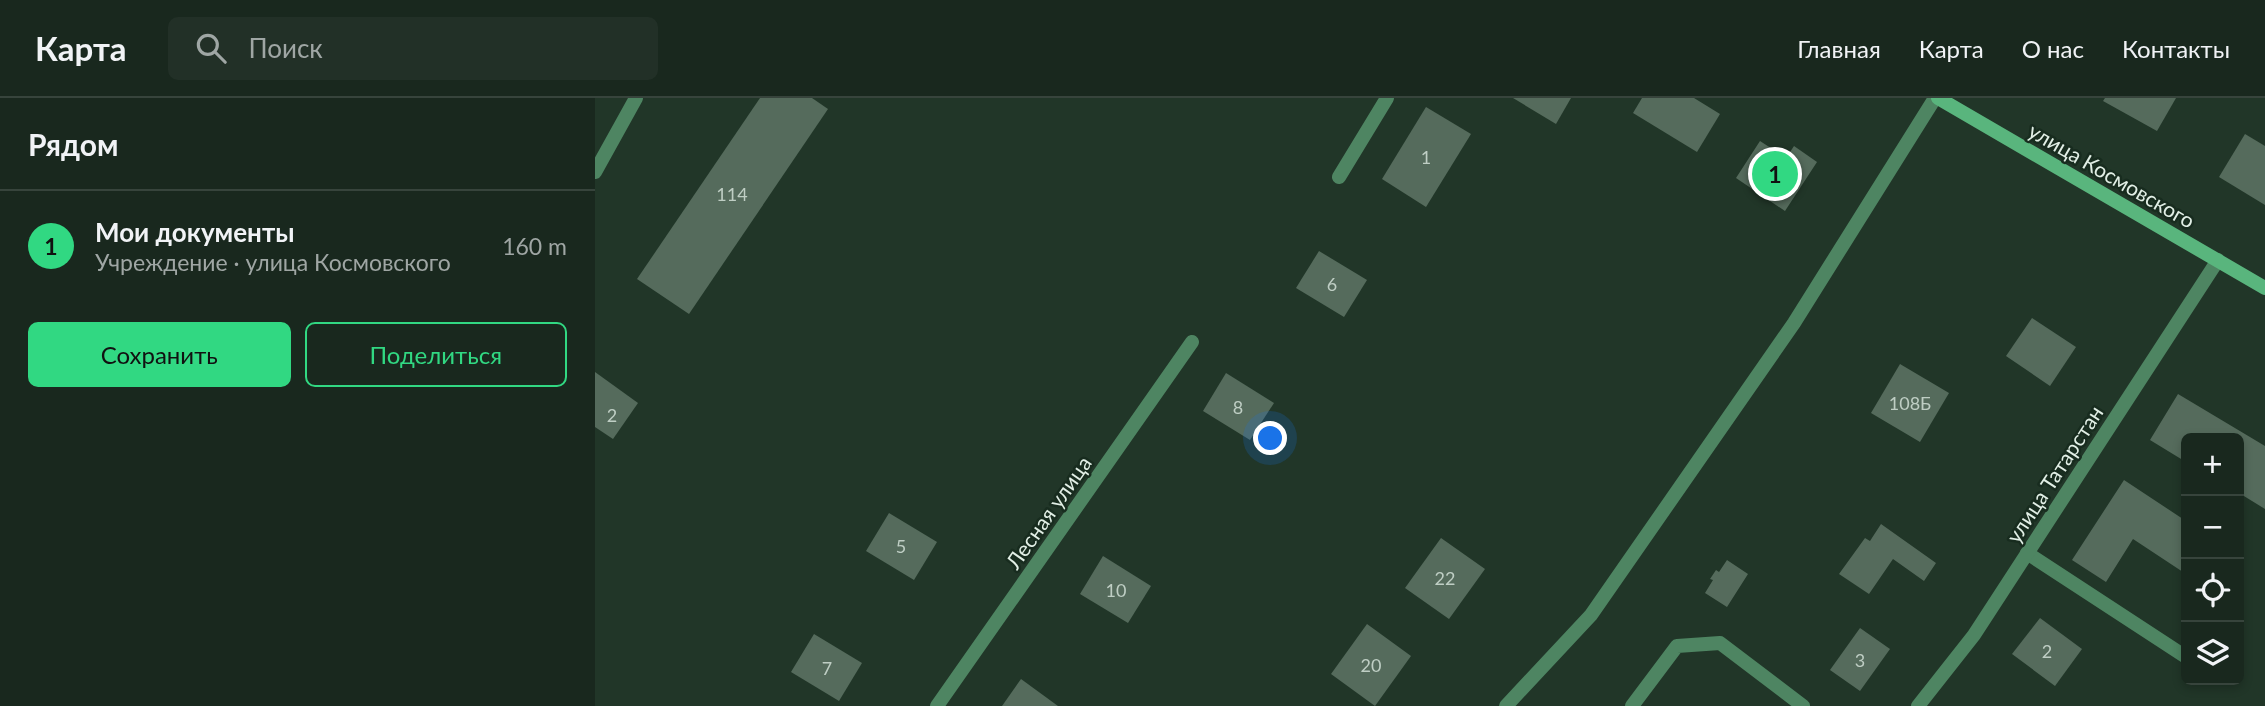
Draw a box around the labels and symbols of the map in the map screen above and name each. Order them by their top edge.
street label: улица Космовского [2025,117,2200,233]
house number: 1 [1421,146,1431,168]
pin: 1 [1752,148,1798,200]
house number: 114 [716,183,748,205]
house number: 6 [1327,273,1337,295]
house number: 108Б [1889,392,1931,414]
house number: 8 [1233,396,1243,418]
street label: улица Татарстан [2000,401,2108,547]
house number: 2 [607,404,617,426]
your location [1253,421,1287,455]
street label: Лесная улица [1000,451,1096,574]
house number: 5 [896,535,906,557]
house number: 22 [1435,567,1455,589]
house number: 10 [1106,579,1126,601]
house number: 2 [2042,640,2052,662]
house number: 3 [1855,649,1865,671]
house number: 20 [1361,654,1381,676]
house number: 7 [822,657,832,679]

